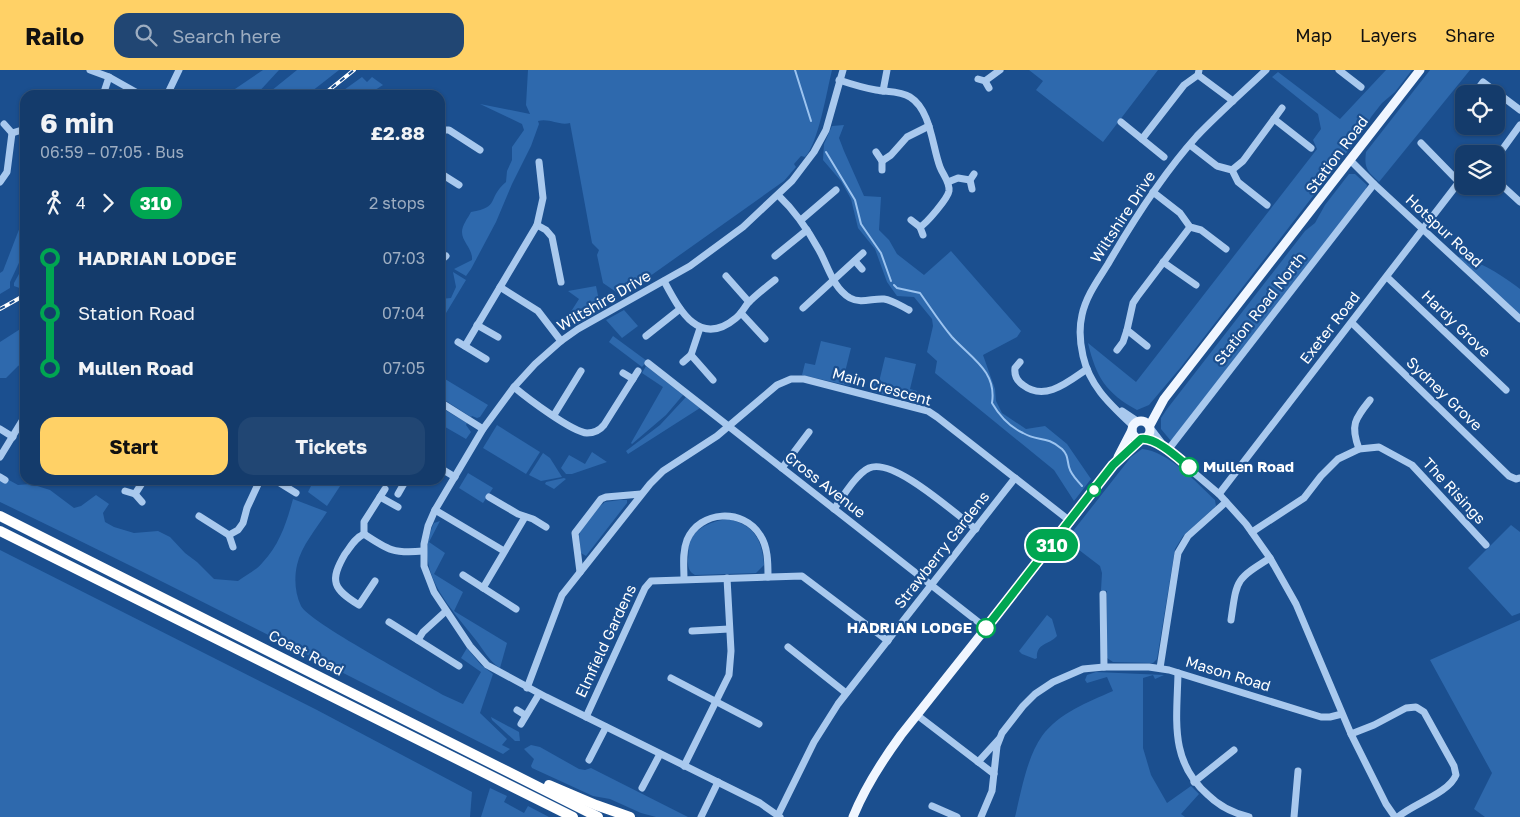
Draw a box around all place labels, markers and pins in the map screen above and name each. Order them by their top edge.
marker: Mullen Road [1179,457,1199,477]
place label: Mullen Road [1203,457,1294,475]
unlabelled marker [1087,483,1101,497]
place label: HADRIAN LODGE [847,618,972,636]
marker: HADRIAN LODGE [976,618,996,638]

